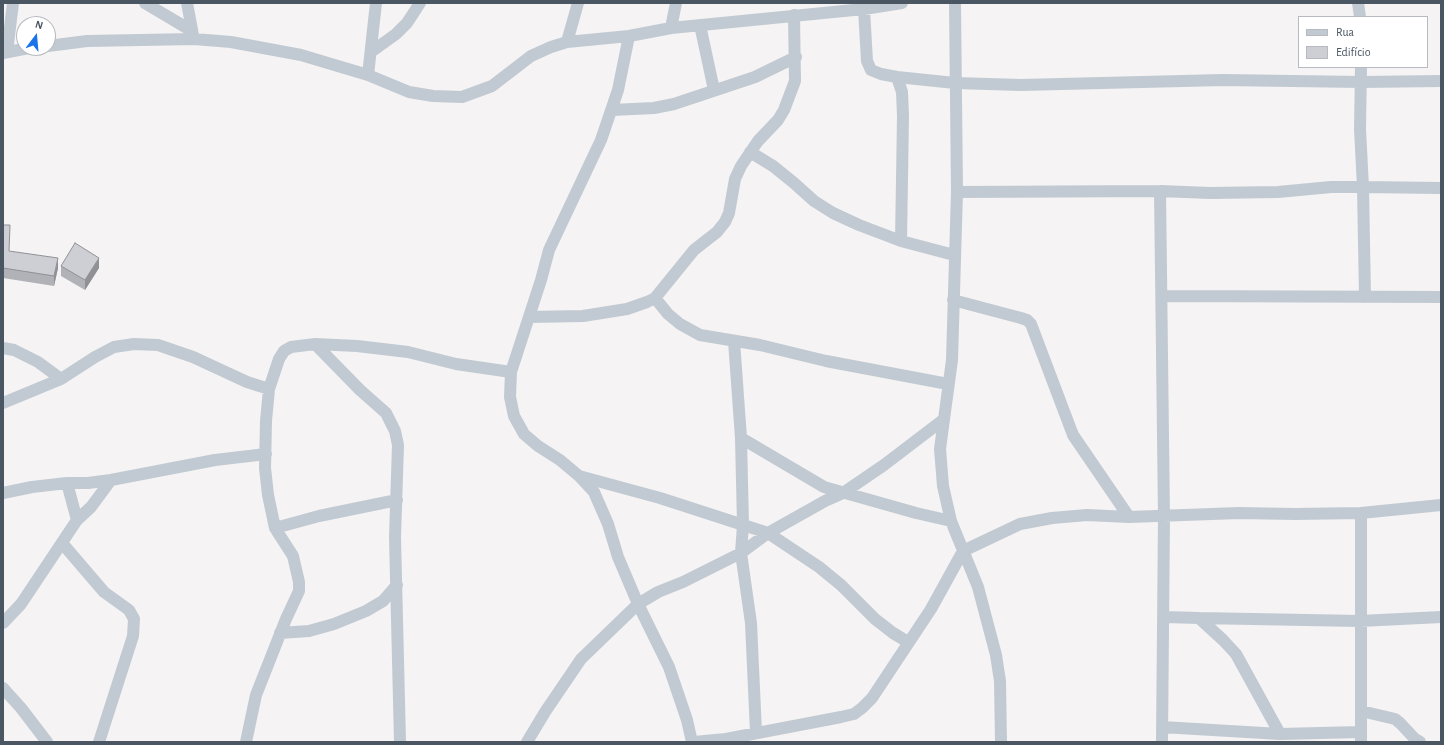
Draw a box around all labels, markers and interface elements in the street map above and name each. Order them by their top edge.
north arrow [16,16,56,56]
legend [1298,16,1428,68]
text: N [34,19,44,31]
text: Rua [1336,26,1354,38]
text: Edifício [1336,46,1371,58]

